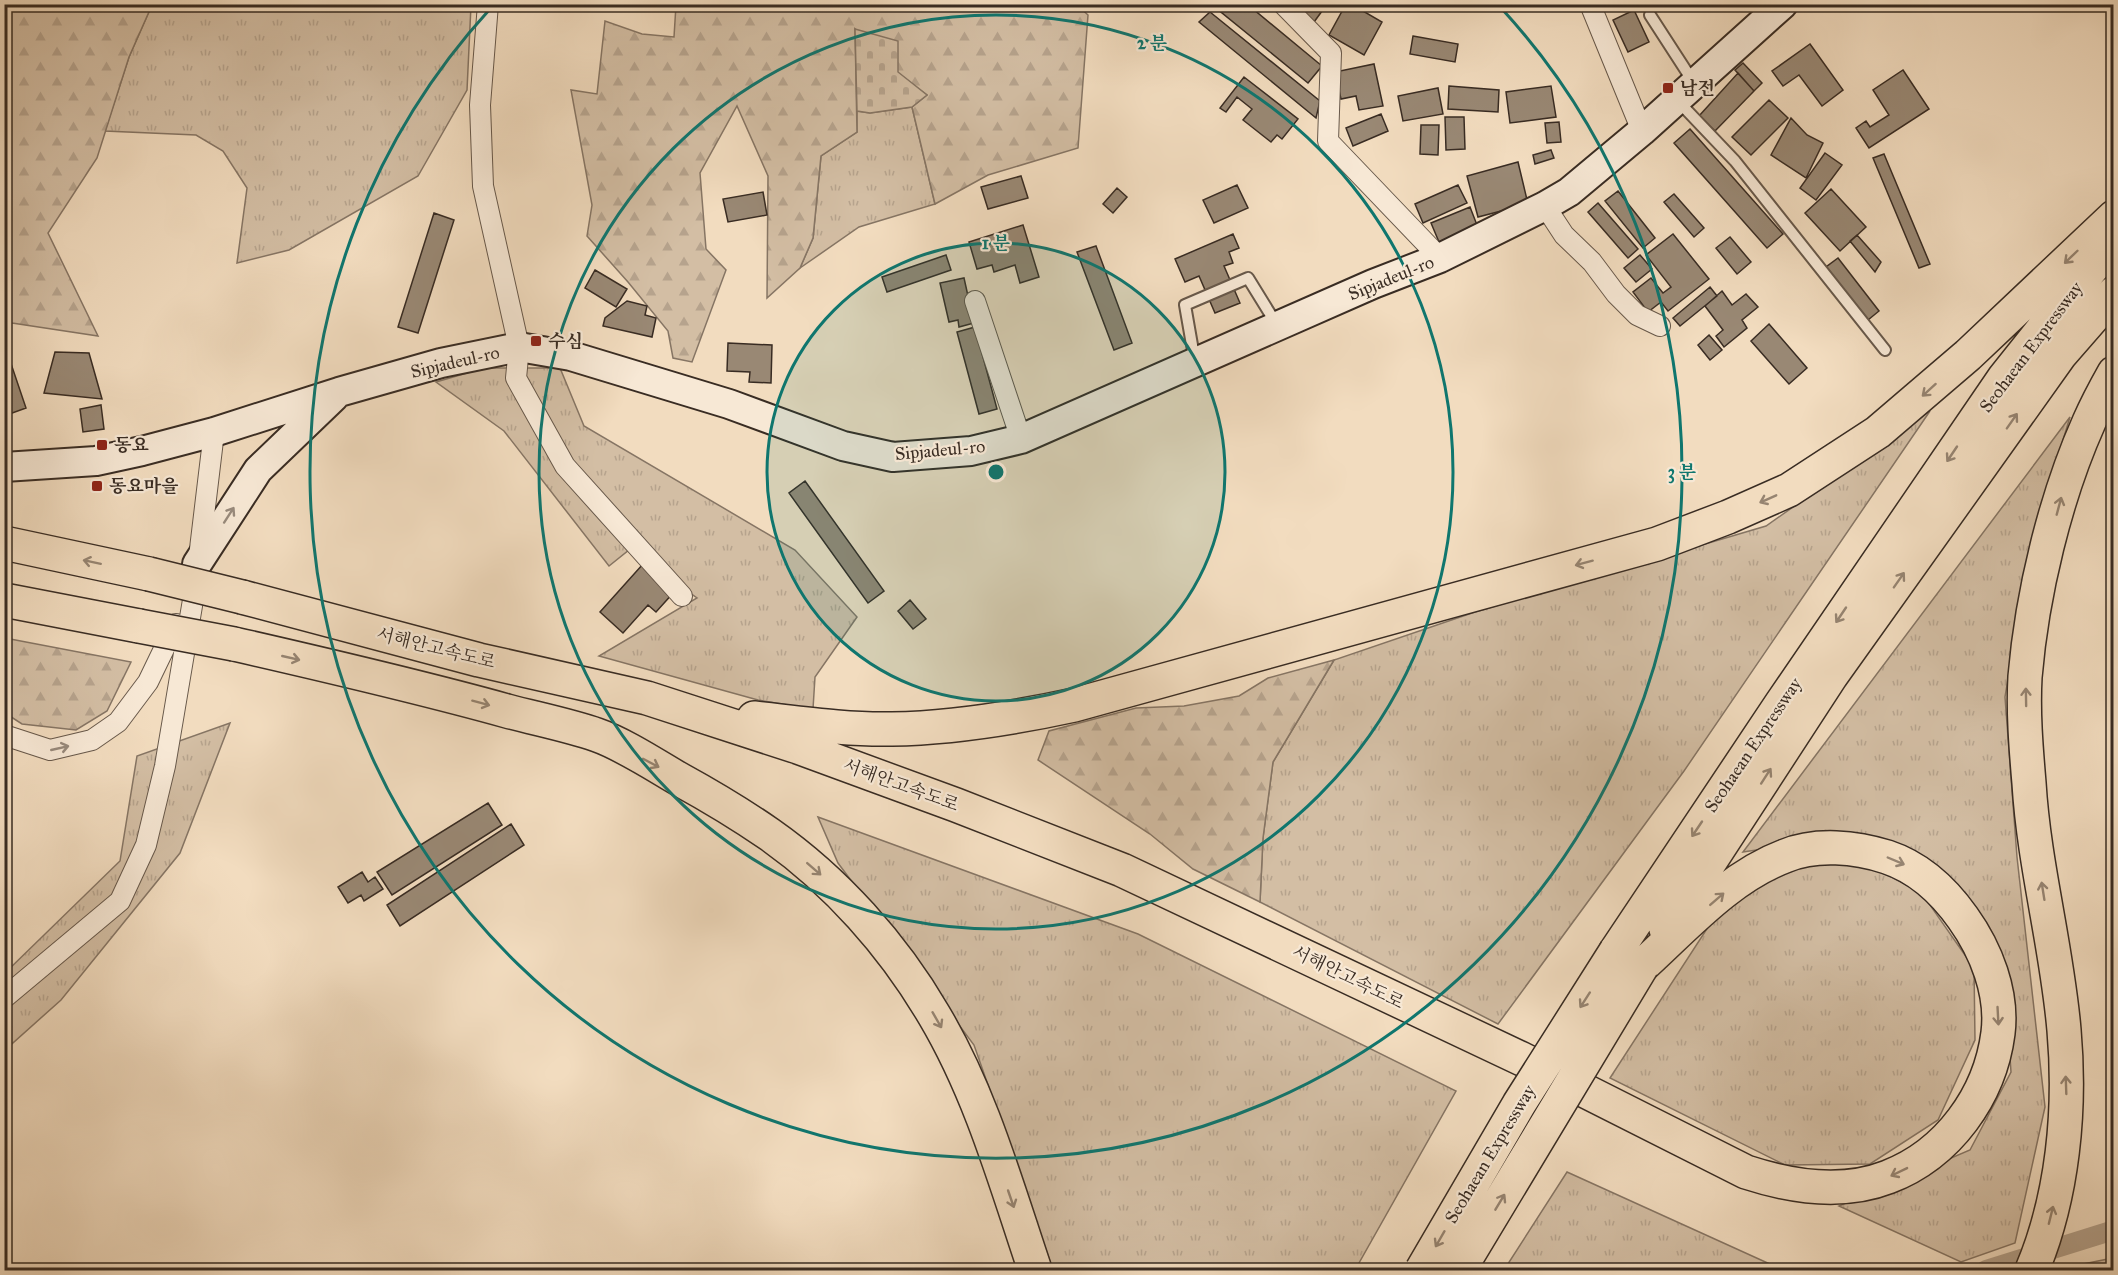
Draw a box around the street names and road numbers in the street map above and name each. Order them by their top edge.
street label: Sipjadeul-ro [1345,251,1437,305]
street label: Seohaean Expressway [1975,277,2088,417]
street label: Sipjadeul-ro [408,341,502,383]
street label: Sipjadeul-ro [894,435,986,465]
street label: 서해안고속도로 [374,623,498,673]
street label: Seohaean Expressway [1700,673,1807,817]
street label: 서해안고속도로 [840,754,962,816]
street label: 서해안고속도로 [1288,940,1408,1014]
street label: Seohaean Expressway [1440,1080,1540,1227]

